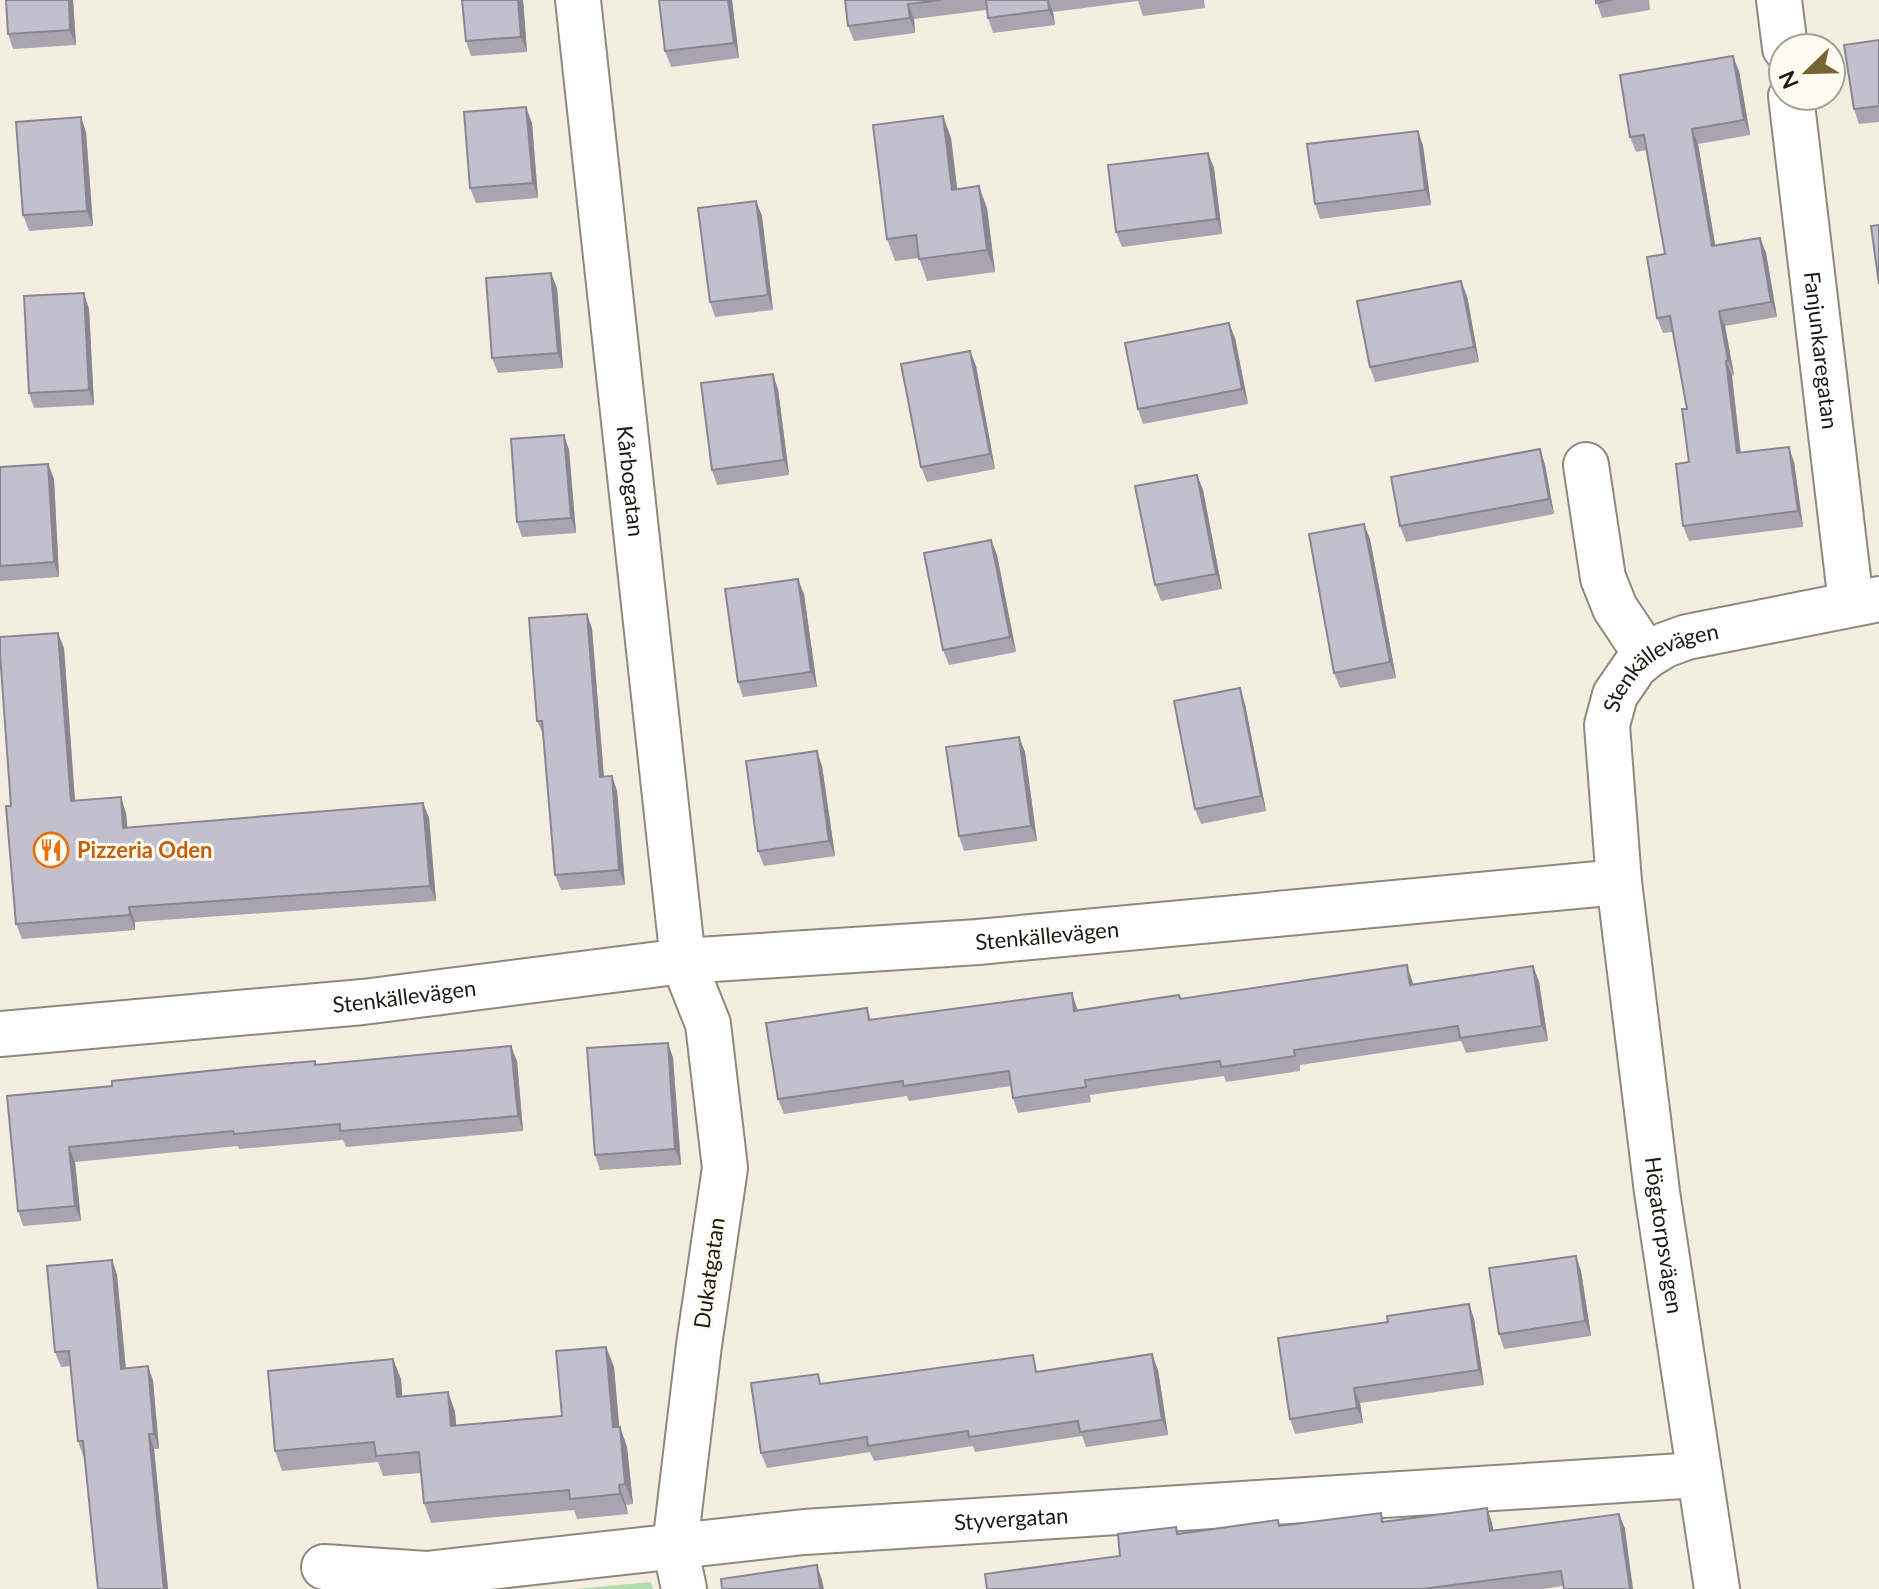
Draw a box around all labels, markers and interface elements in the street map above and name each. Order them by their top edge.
north arrow [1767,32,1847,112]
text: N [1772,67,1804,93]
street label: Fanjunkaregatan [1799,270,1844,431]
street label: Kårbogatan [612,424,651,538]
street label: Stenkällevägen [1597,617,1721,715]
restaurant icon: Pizzeria Oden [32,831,70,869]
place label: Pizzeria Oden [77,836,213,863]
street label: Stenkällevägen [974,915,1120,955]
street label: Stenkällevägen [331,974,477,1018]
street label: Högatorpsvägen [1640,1155,1689,1315]
street label: Dukatgatan [687,1216,730,1330]
street label: Styvergatan [953,1501,1069,1535]

